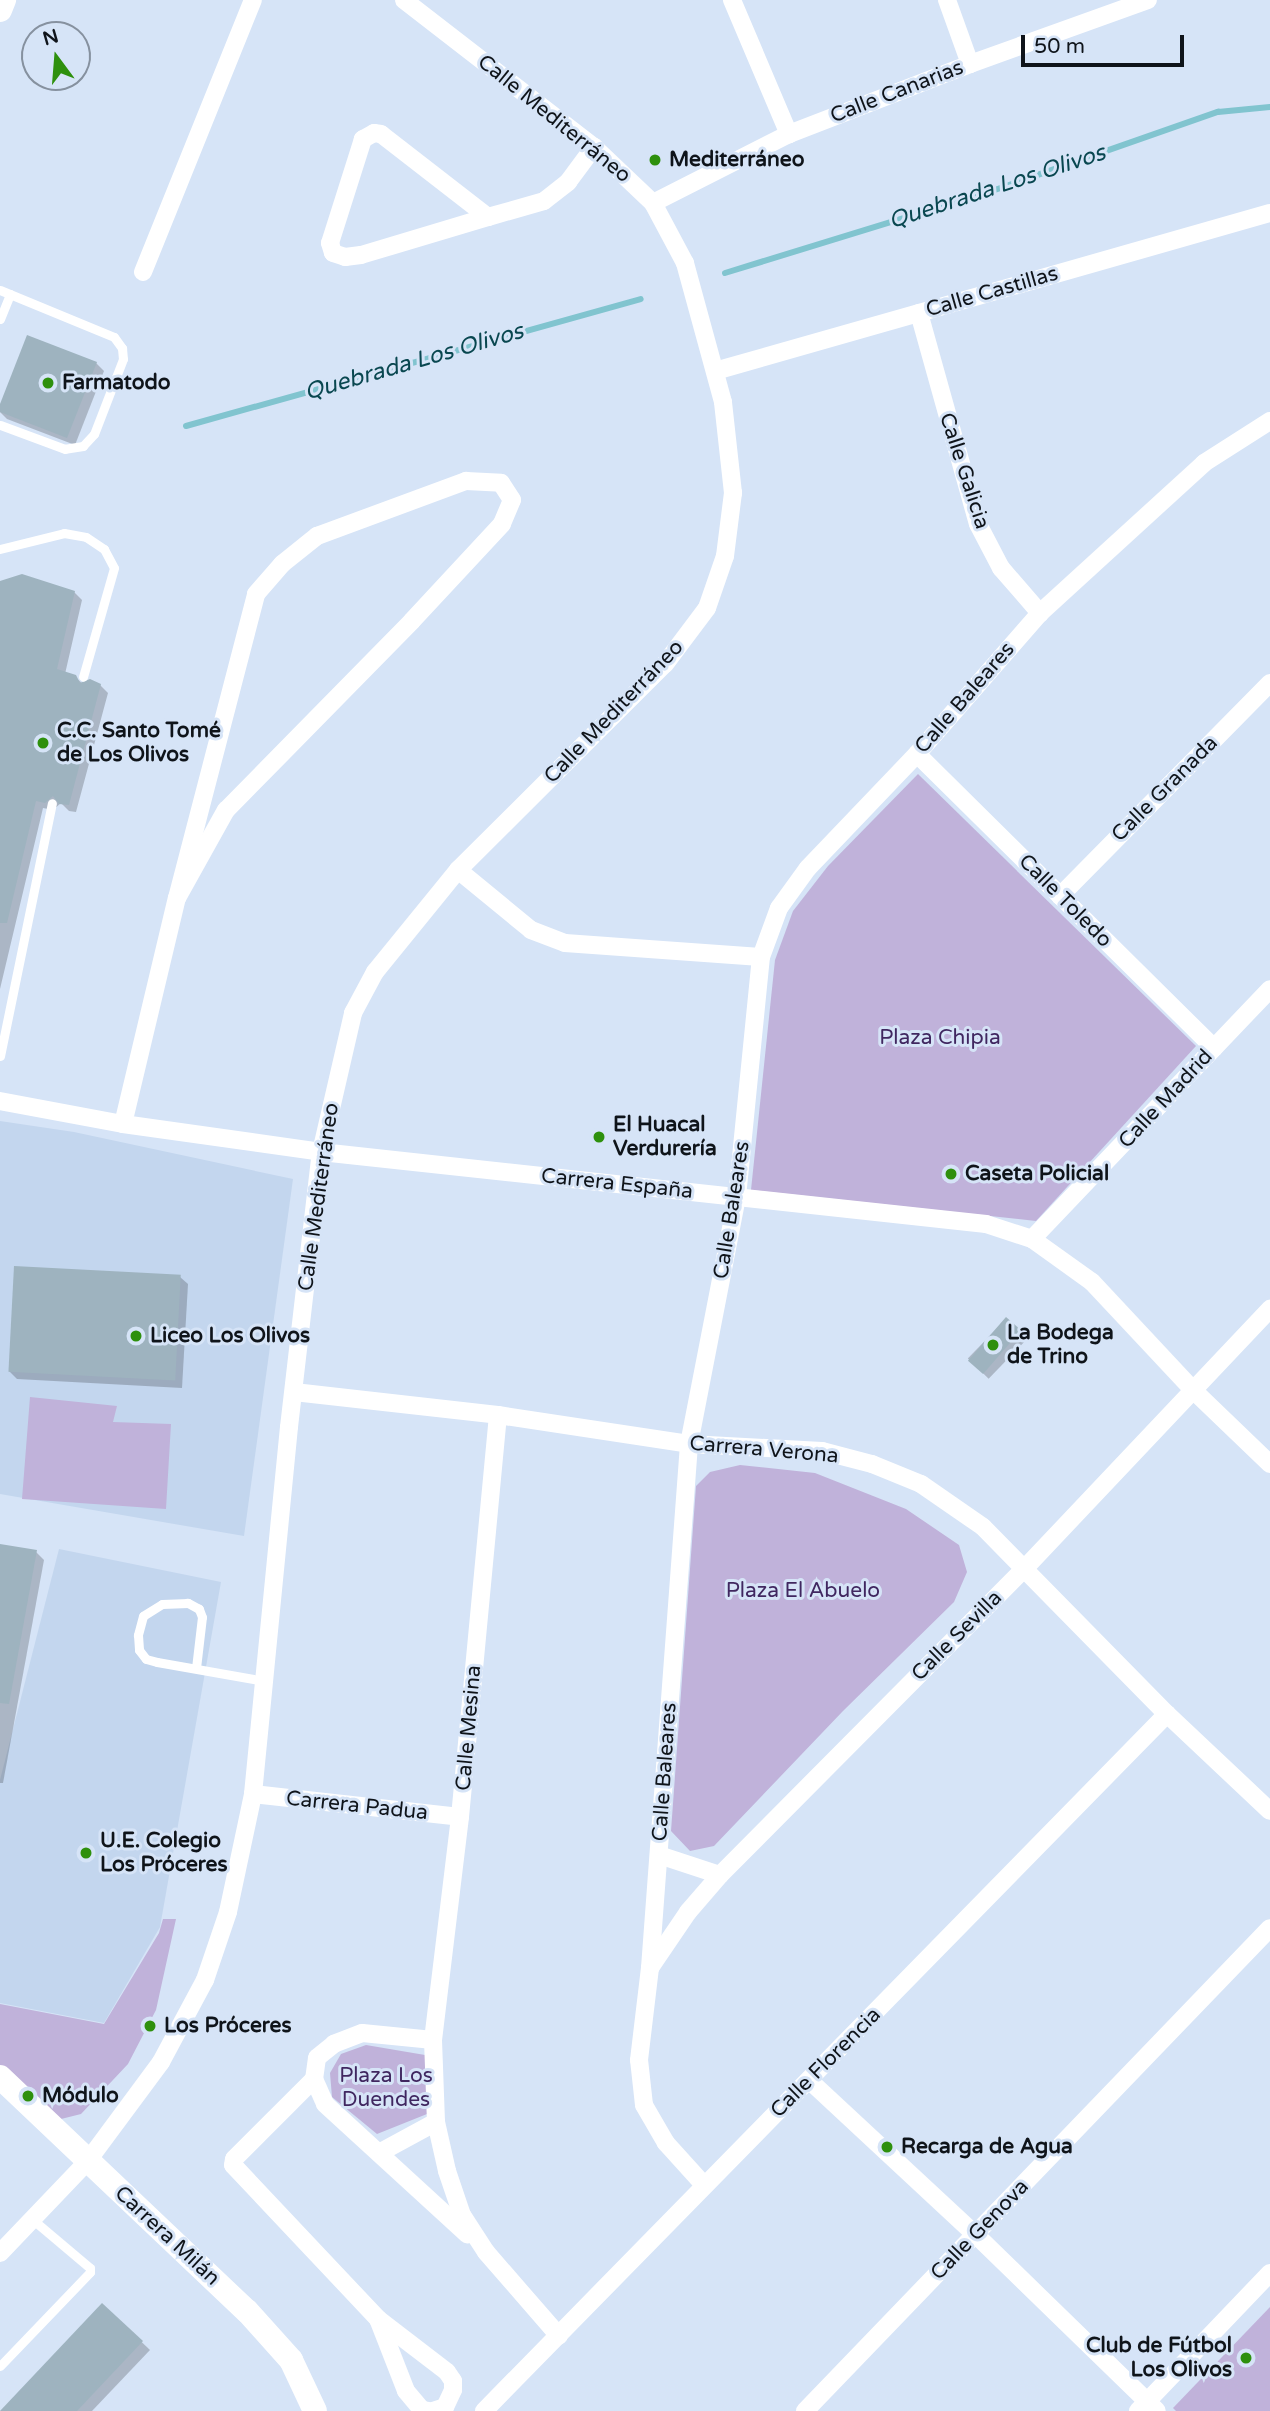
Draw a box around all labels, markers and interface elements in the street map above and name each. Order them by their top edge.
north arrow [21,21,91,91]
scale bar [1025,21,1188,65]
text: N [40,25,61,50]
text: 50 m [1034,34,1085,59]
street label: Calle Mediterráneo [472,50,636,188]
street label: Calle Canarias [827,55,967,129]
water label: Quebrada Los Olivos [885,139,1109,235]
place label: Mediterráneo [669,147,804,173]
marker: Mediterráneo [647,152,663,168]
street label: Calle Castillas [923,261,1061,323]
water label: Quebrada Los Olivos [301,318,527,406]
place label: Farmatodo [62,370,171,396]
marker: Farmatodo [40,375,56,391]
street label: Calle Galicia [933,410,995,532]
street label: Calle Mediterráneo [539,635,689,789]
street label: Calle Baleares [910,637,1020,759]
place label: C.C. Santo Tomé de Los Olivos [57,718,221,768]
street label: Calle Granada [1107,731,1223,847]
marker: C.C. Santo Tomé de Los Olivos [35,735,51,751]
street label: Calle Toledo [1013,849,1117,953]
park label: Plaza Chipia [879,1025,1001,1051]
street label: Calle Madrid [1114,1044,1218,1154]
street label: Calle Mediterráneo [293,1101,345,1293]
place label: El Huacal Verdurería [613,1112,717,1162]
marker: El Huacal Verdurería [591,1129,607,1145]
street label: Calle Baleares [709,1139,755,1281]
place label: Caseta Policial [965,1161,1109,1187]
street label: Carrera España [540,1164,694,1204]
marker: Caseta Policial [943,1166,959,1182]
place label: La Bodega de Trino [1007,1320,1114,1370]
place label: Liceo Los Olivos [150,1323,310,1349]
marker: Liceo Los Olivos [128,1328,144,1344]
marker: La Bodega de Trino [985,1337,1001,1353]
street label: Carrera Verona [688,1431,840,1469]
park label: Plaza El Abuelo [726,1578,880,1604]
street label: Calle Sevilla [907,1586,1007,1686]
street label: Calle Mesina [451,1664,487,1792]
street label: Calle Baleares [648,1702,682,1842]
street label: Carrera Padua [285,1786,429,1826]
place label: U.E. Colegio Los Próceres [100,1828,228,1878]
marker: U.E. Colegio Los Próceres [78,1845,94,1861]
street label: Calle Florencia [766,2003,886,2123]
place label: Los Próceres [164,2013,292,2039]
marker: Los Próceres [142,2018,158,2034]
park label: Plaza Los Duendes [339,2063,433,2113]
place label: Módulo [42,2083,119,2109]
marker: Módulo [20,2088,36,2104]
place label: Recarga de Agua [901,2134,1073,2160]
marker: Recarga de Agua [879,2139,895,2155]
street label: Calle Genova [926,2174,1034,2286]
street label: Carrera Milán [109,2181,225,2291]
place label: Club de Fútbol Los Olivos [1086,2333,1232,2383]
marker: Club de Fútbol Los Olivos [1238,2350,1254,2366]

